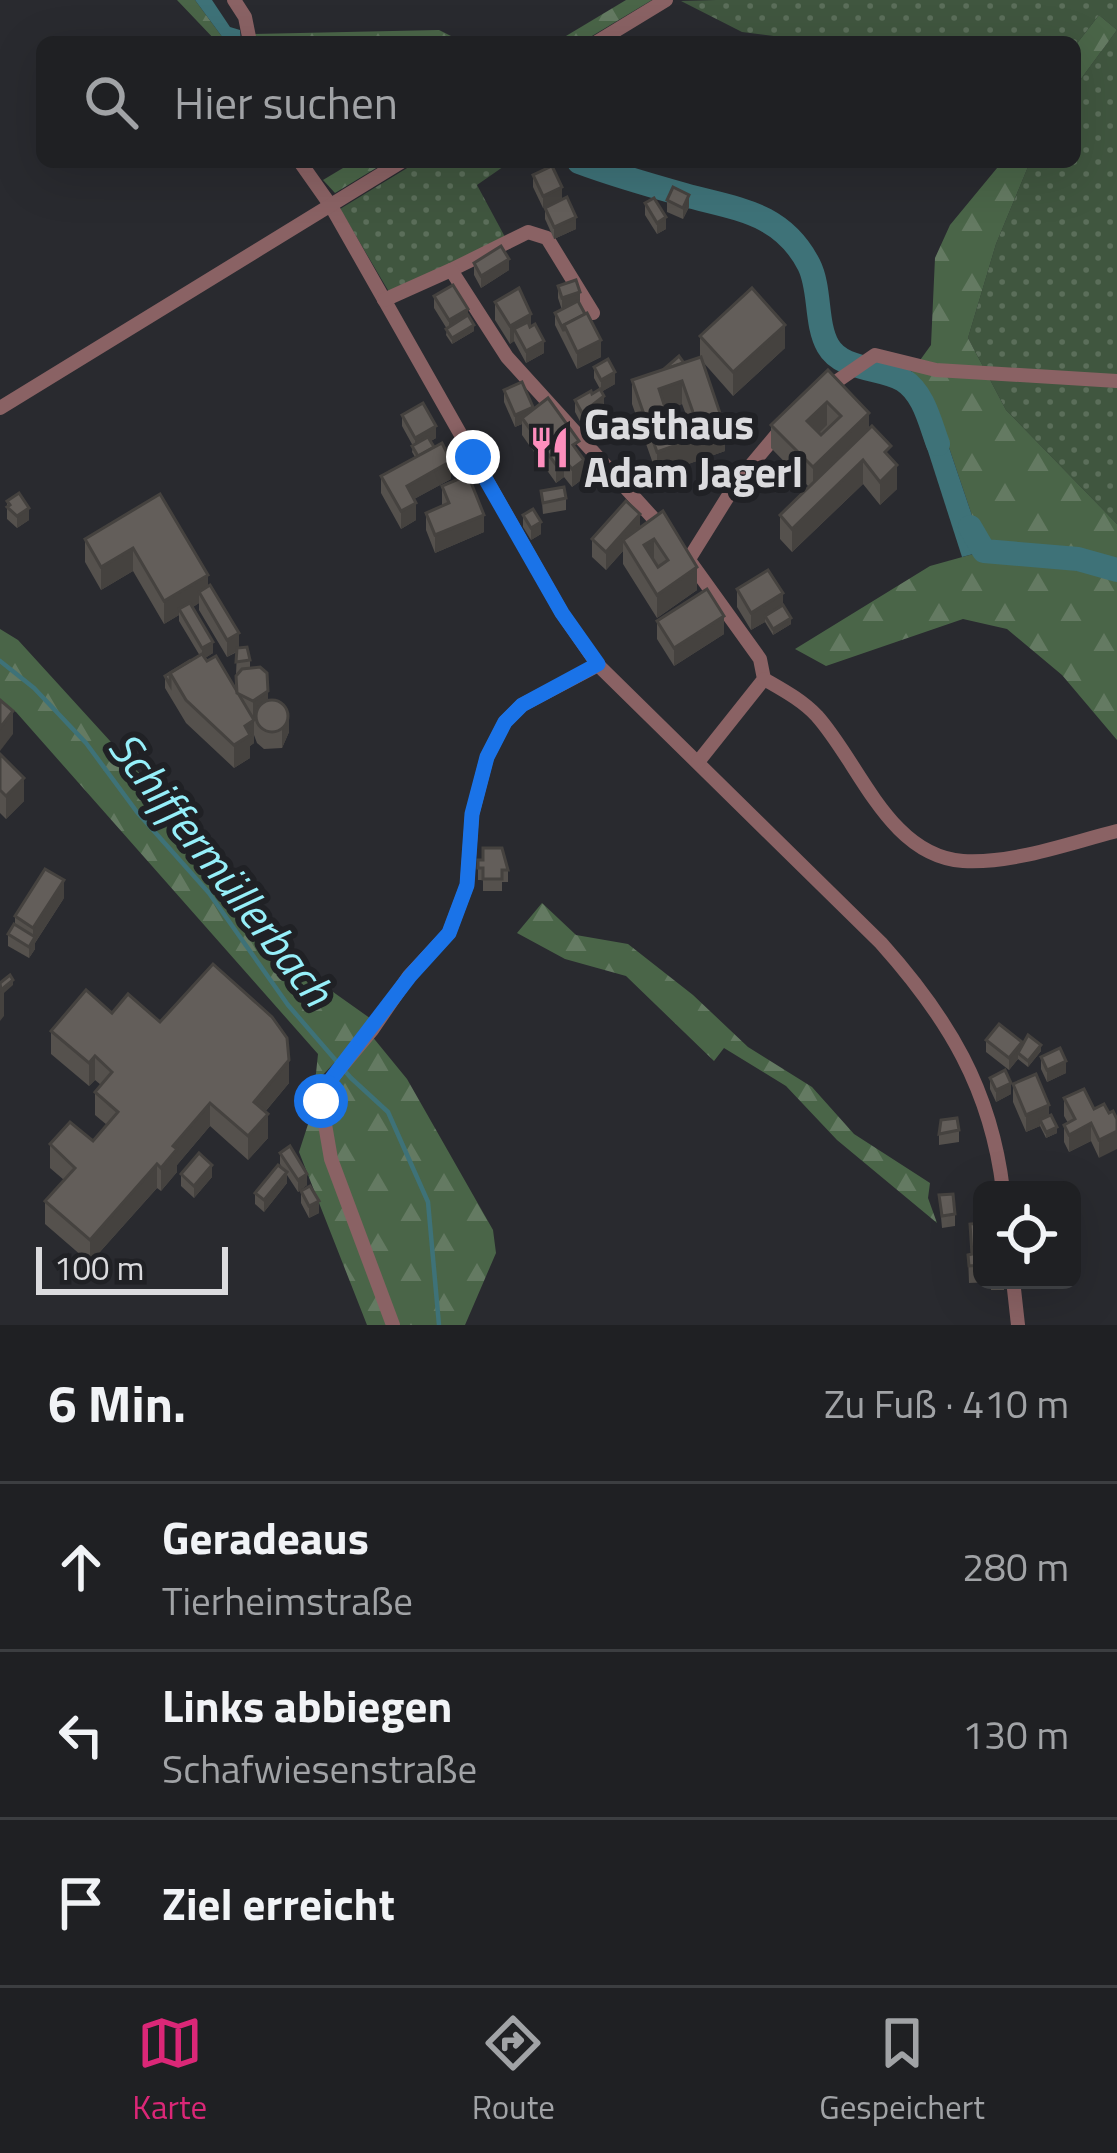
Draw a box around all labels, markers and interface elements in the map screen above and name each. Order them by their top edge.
search box [36,36,1081,168]
text: Hier suchen [174,68,398,136]
icon: search [78,69,144,135]
place label: Gasthaus Adam Jagerl [584,391,803,503]
restaurant icon: Gasthaus Adam Jagerl [527,424,573,470]
route end [446,430,500,484]
water label: Schiffermüllerbach [93,716,352,1021]
route start [294,1074,348,1128]
map controls [973,1181,1081,1289]
button: locate [973,1181,1081,1289]
scale bar [36,1241,228,1294]
text: 100 m [54,1243,144,1293]
text: 6 Min. [48,1364,186,1442]
text: Zu Fuß · 410 m [824,1374,1069,1433]
text: Geradeaus [162,1503,369,1571]
icon: ahead [48,1534,114,1600]
text: 280 m [962,1537,1069,1596]
text: Tierheimstraße [162,1571,413,1630]
text: Links abbiegen [162,1671,452,1739]
icon: left [48,1702,114,1768]
text: 130 m [962,1705,1069,1764]
text: Schafwiesenstraße [162,1739,477,1798]
text: Ziel erreicht [162,1869,395,1937]
icon: arrive [48,1870,114,1936]
tab: Karte [132,2010,207,2132]
tab: Route [472,2010,555,2132]
tab: Gespeichert [819,2010,985,2132]

